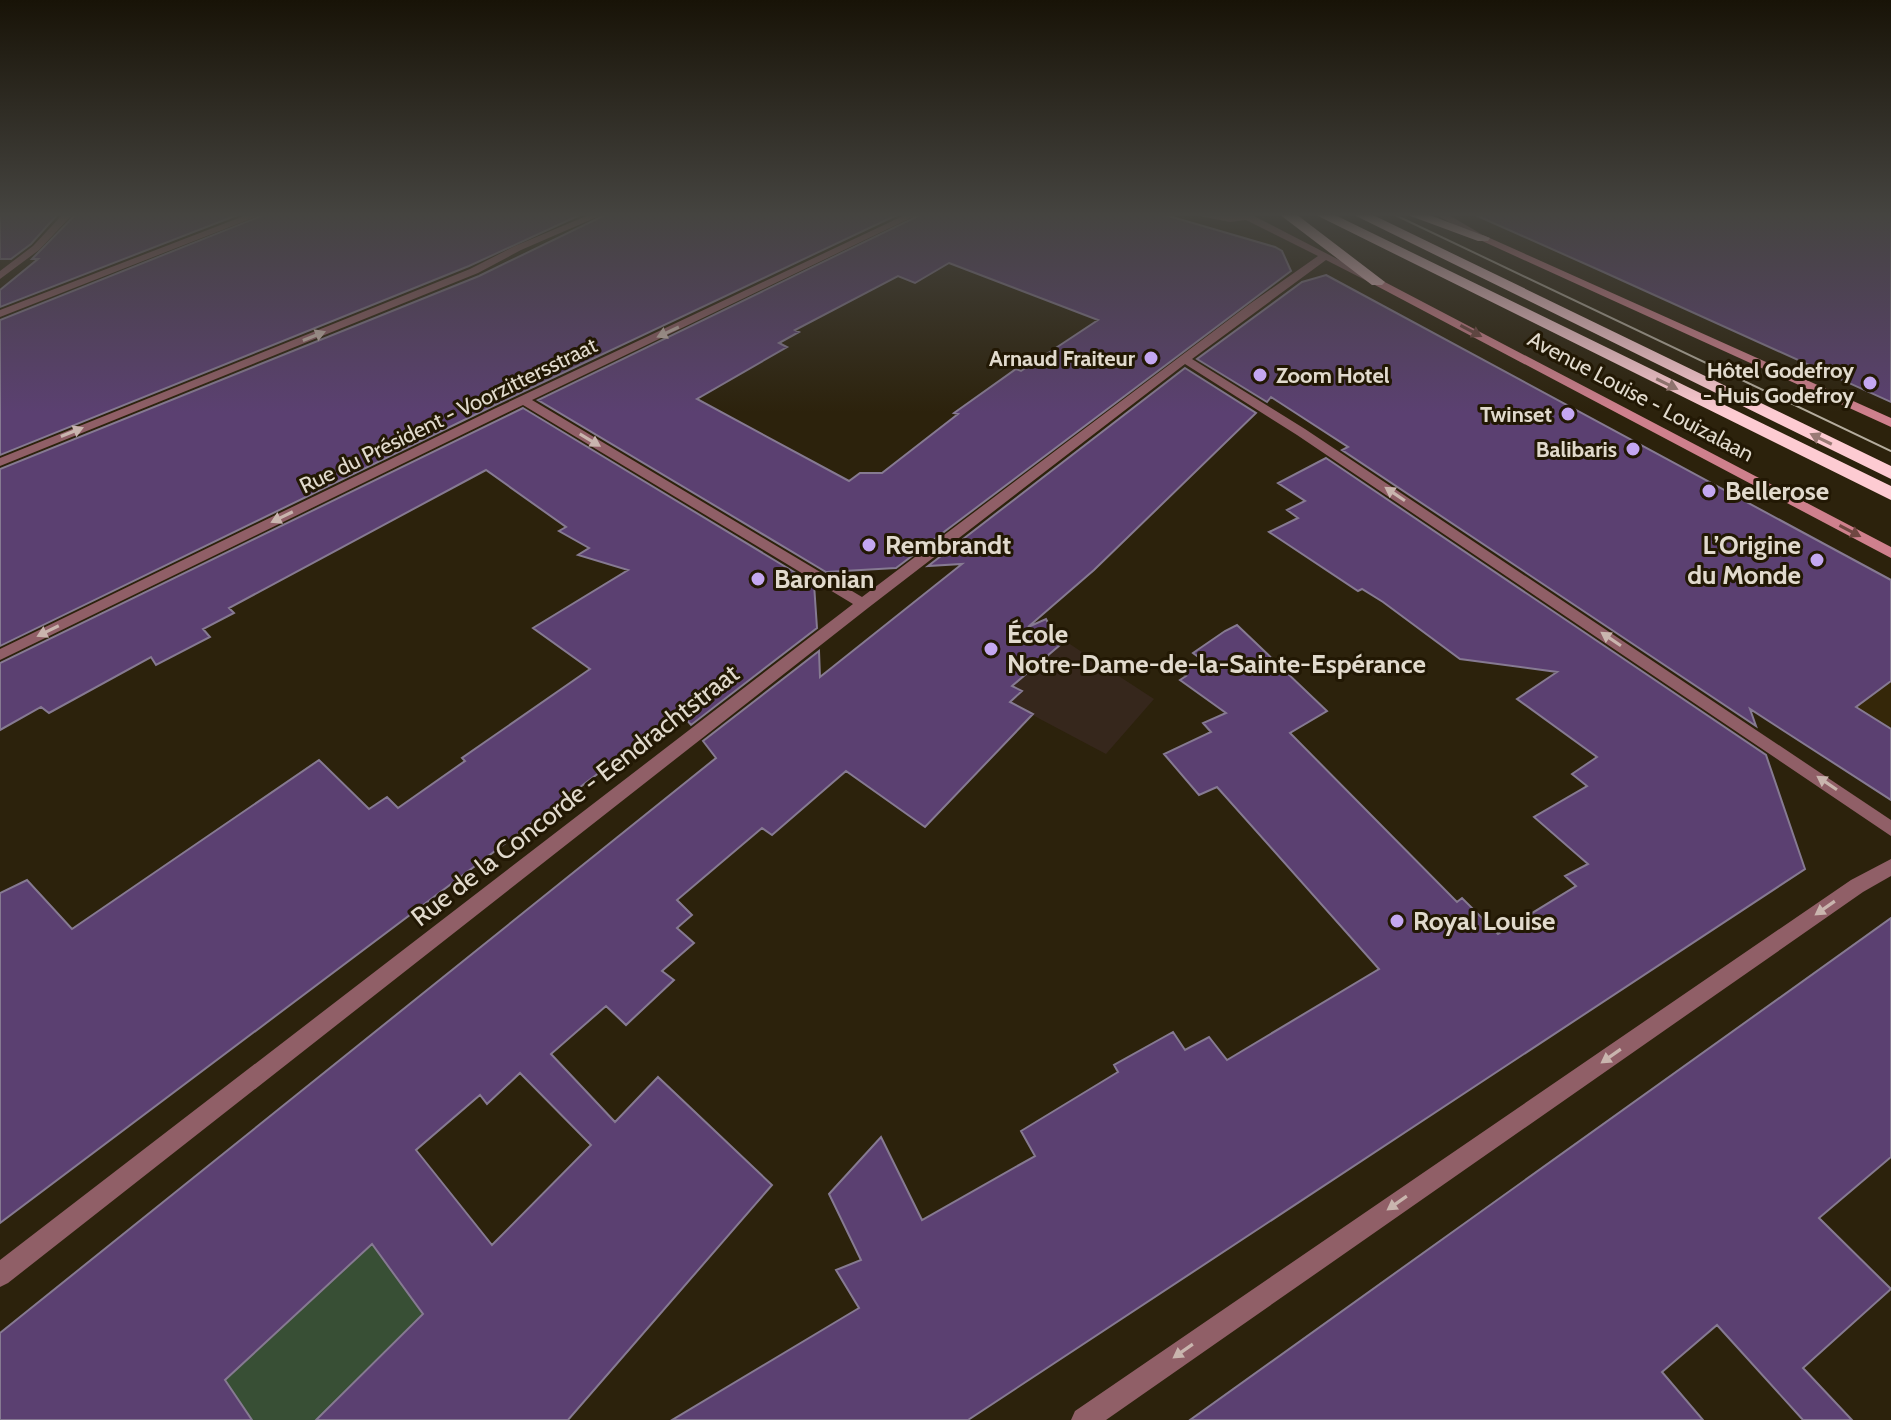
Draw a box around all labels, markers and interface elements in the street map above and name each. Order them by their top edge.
one-way arrow [1460,324,1482,338]
one-way arrow [656,325,679,339]
street label: Avenue Louise - Louizalaan [1523,325,1758,468]
one-way arrow [302,329,326,342]
street label: Rue du Président - Voorzittersstraat [295,331,602,499]
place label: Arnaud Fraiteur [989,345,1136,372]
marker: Arnaud Fraiteur [1142,349,1160,367]
place label: Hôtel Godefroy - Huis Godefroy [1703,357,1854,409]
place label: Zoom Hotel [1276,362,1390,389]
marker: Zoom Hotel [1251,366,1269,384]
marker: Hôtel Godefroy - Huis Godefroy [1861,374,1879,392]
one-way arrow [1656,378,1679,391]
place label: Twinset [1480,401,1552,428]
marker: Twinset [1559,405,1577,423]
one-way arrow [60,426,84,439]
one-way arrow [1809,432,1832,446]
one-way arrow [579,433,601,447]
place label: Balibaris [1536,436,1617,463]
marker: Balibaris [1624,440,1642,458]
place label: Bellerose [1725,475,1829,507]
marker: Bellerose [1700,482,1718,500]
one-way arrow [1385,487,1406,502]
one-way arrow [270,510,293,524]
one-way arrow [1838,524,1861,537]
place label: Rembrandt [885,529,1011,561]
place label: L’Origine du Monde [1687,529,1801,591]
marker: Rembrandt [860,536,878,554]
marker: L’Origine du Monde [1808,551,1826,569]
place label: Baronian [774,563,874,595]
marker: Baronian [749,570,767,588]
place label: École Notre-Dame-de-la-Sainte-Espérance [1007,618,1426,680]
one-way arrow [36,624,59,638]
one-way arrow [1601,632,1622,647]
marker: École Notre-Dame-de-la-Sainte-Espérance [982,640,1000,658]
street label: Rue de la Concorde - Eendrachtstraat [405,657,745,933]
one-way arrow [1817,776,1838,791]
one-way arrow [1814,900,1835,915]
place label: Royal Louise [1413,905,1555,937]
marker: Royal Louise [1388,912,1406,930]
one-way arrow [1600,1048,1621,1063]
one-way arrow [1386,1195,1407,1210]
one-way arrow [1172,1343,1193,1358]

